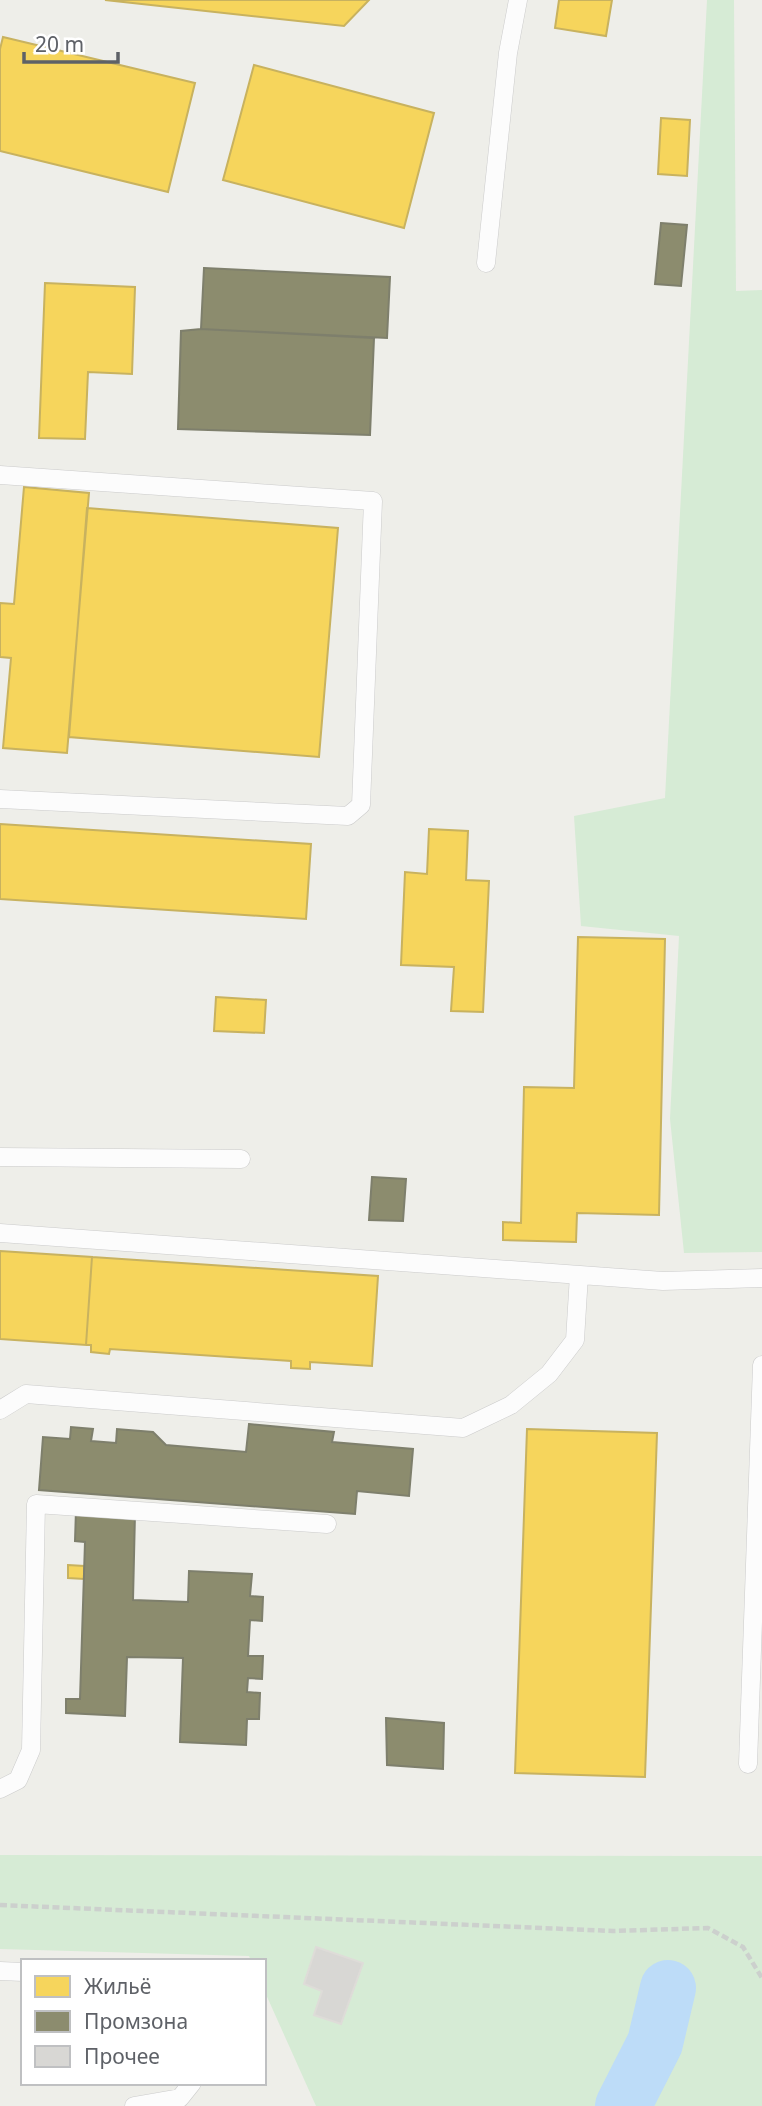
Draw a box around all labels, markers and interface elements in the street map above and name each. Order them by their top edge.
scale bar [24,21,119,65]
text: 20 m [35,30,84,58]
legend [21,1959,266,2085]
text: Жильё [84,1972,151,2000]
text: Промзона [84,2007,188,2035]
text: Прочее [84,2042,160,2070]

